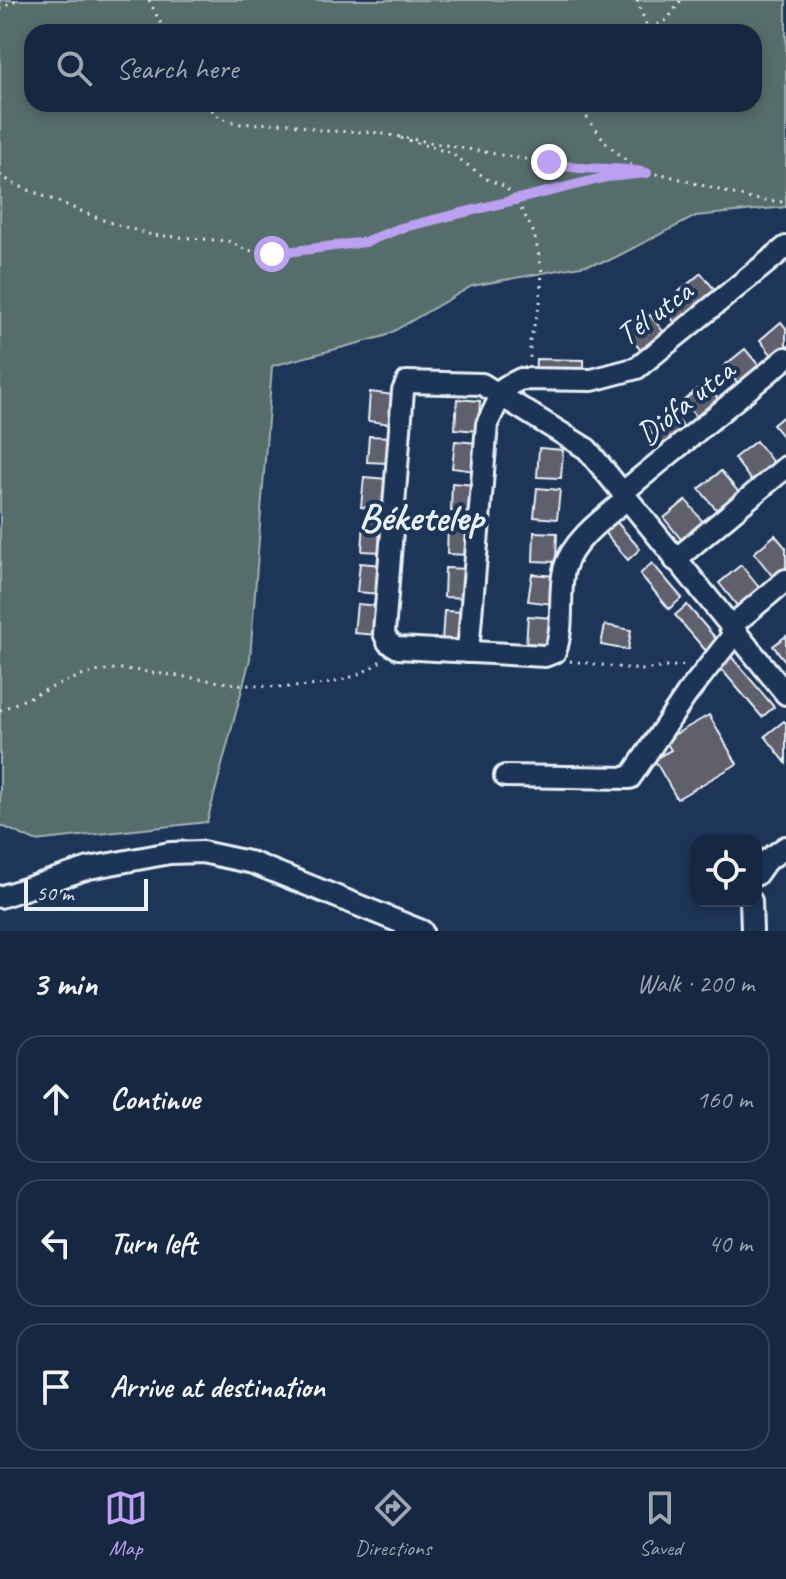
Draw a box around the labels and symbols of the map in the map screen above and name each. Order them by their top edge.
route end [531,144,567,180]
route start [254,236,290,272]
street label: Tél utca [608,270,702,355]
street label: Diófa utca [628,348,745,454]
district label: Béketelep [359,492,486,542]
scale bar [24,875,148,911]

